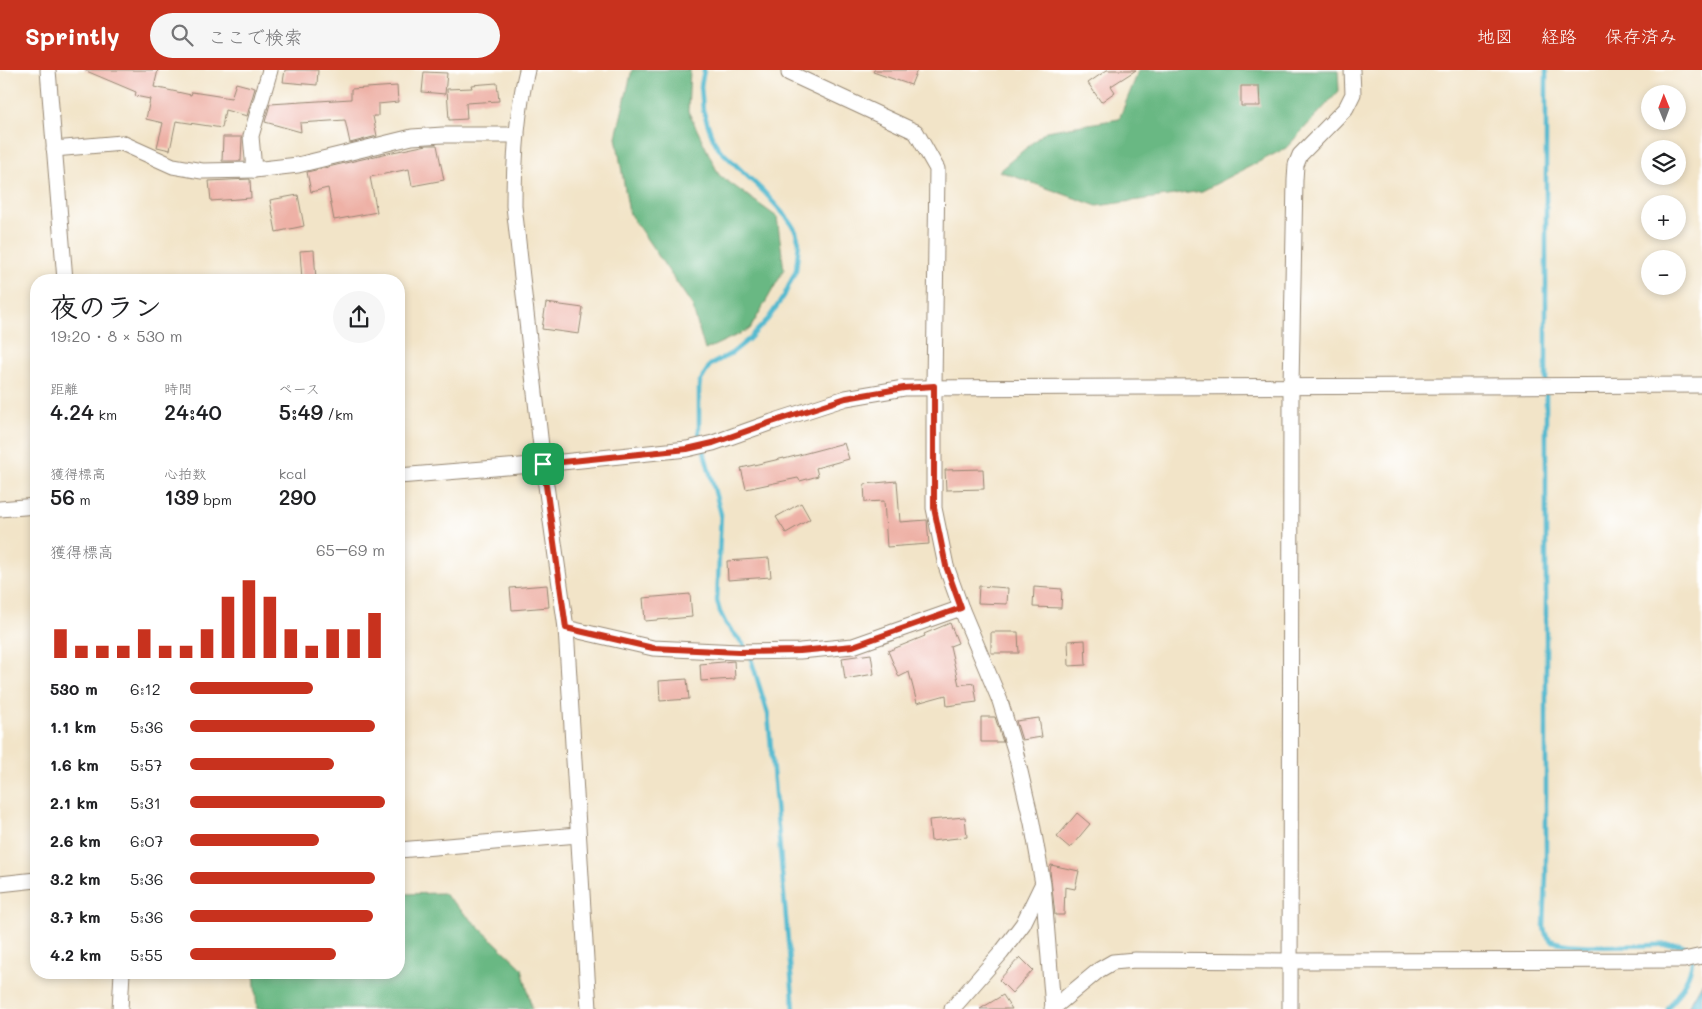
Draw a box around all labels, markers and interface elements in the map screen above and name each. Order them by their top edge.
search box [150,13,500,58]
text: Sprintly [25,20,120,51]
icon: search [168,21,196,49]
text: ここで検索 [208,24,303,49]
text: 地図 [1477,24,1513,48]
text: 経路 [1541,24,1577,48]
text: 保存済み [1605,24,1677,48]
north arrow [1641,85,1686,130]
map controls [1641,85,1686,295]
button: layers [1641,140,1686,185]
button: + [1641,195,1686,240]
button: − [1641,250,1686,295]
text: 夜のラン [50,288,162,324]
button: share [333,291,385,343]
text: 19:20 · 8 × 530 m [50,325,183,346]
text: 距離 [50,379,78,398]
text: 時間 [164,379,192,398]
text: ペース [279,379,320,398]
text: 4.24 [50,398,94,425]
text: 24:40 [164,398,222,425]
text: 5:49 [279,398,323,425]
text: km [94,405,117,424]
text: /km [323,405,354,424]
pin [522,443,564,485]
icon: arrive [529,450,557,478]
text: 獲得標高 [50,464,106,483]
text: 心拍数 [164,464,206,483]
text: kcal [279,464,307,483]
text: 56 [50,483,75,510]
text: 139 [164,483,199,510]
text: 290 [279,483,316,510]
text: m [75,490,91,509]
text: bpm [199,490,232,509]
text: 65–69 m [316,539,385,560]
text: 獲得標高 [50,541,114,562]
text: 530 m [50,678,98,699]
text: 6:12 [130,678,161,699]
text: 1.1 km [50,716,96,737]
text: 5:36 [130,716,163,737]
text: 1.6 km [50,754,99,775]
text: 5:57 [130,754,163,775]
text: 2.1 km [50,792,98,813]
text: 5:31 [130,792,161,813]
text: 2.6 km [50,830,101,851]
text: 6:07 [130,830,163,851]
text: 3.2 km [50,868,101,889]
text: 5:36 [130,868,163,889]
text: 3.7 km [50,906,101,927]
text: 5:36 [130,906,163,927]
text: 4.2 km [50,944,101,965]
text: 5:55 [130,944,163,965]

